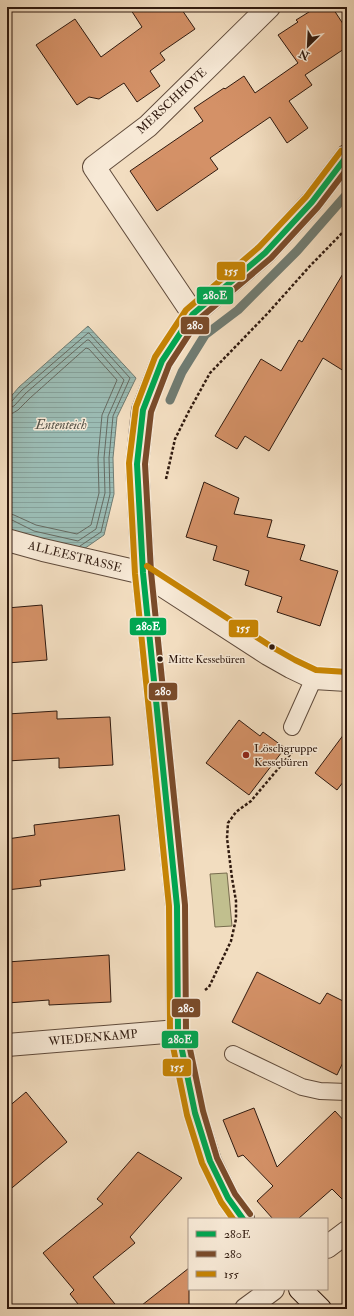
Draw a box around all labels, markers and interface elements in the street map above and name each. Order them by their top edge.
north arrow [288,26,328,66]
text: N [296,46,312,63]
street label: MERSCHHOVE [134,64,210,137]
line badge: 155 [216,261,246,281]
text: 155 [224,265,238,278]
line badge: 280E [196,286,234,305]
text: 280E [203,289,227,302]
line badge: 280 [180,316,210,335]
text: 280 [187,319,204,332]
water label: Ententeich [34,417,87,433]
street label: ALLEESTRASSE [26,538,124,576]
line badge: 280E [129,617,167,636]
line badge: 155 [228,619,259,638]
text: 280E [136,620,160,633]
text: 155 [236,622,250,635]
unlabelled marker [267,642,277,652]
place label: Mitte Kessebüren [168,653,246,666]
marker: Mitte Kessebüren [155,654,165,664]
line badge: 280 [148,682,178,701]
text: 280 [155,685,172,698]
place label: Löschgruppe Kessebüren [254,741,318,770]
marker: Löschgruppe Kessebüren [241,750,251,760]
line badge: 280 [171,998,201,1018]
text: 280 [178,1002,195,1015]
street label: WIEDENKAMP [47,1027,138,1049]
line badge: 280E [161,1030,199,1049]
text: 280E [168,1033,192,1046]
line badge: 155 [162,1058,192,1077]
text: 155 [170,1061,184,1074]
legend [188,1218,328,1290]
text: 280E [224,1227,251,1242]
text: 280 [224,1247,242,1262]
text: 155 [224,1267,240,1282]

